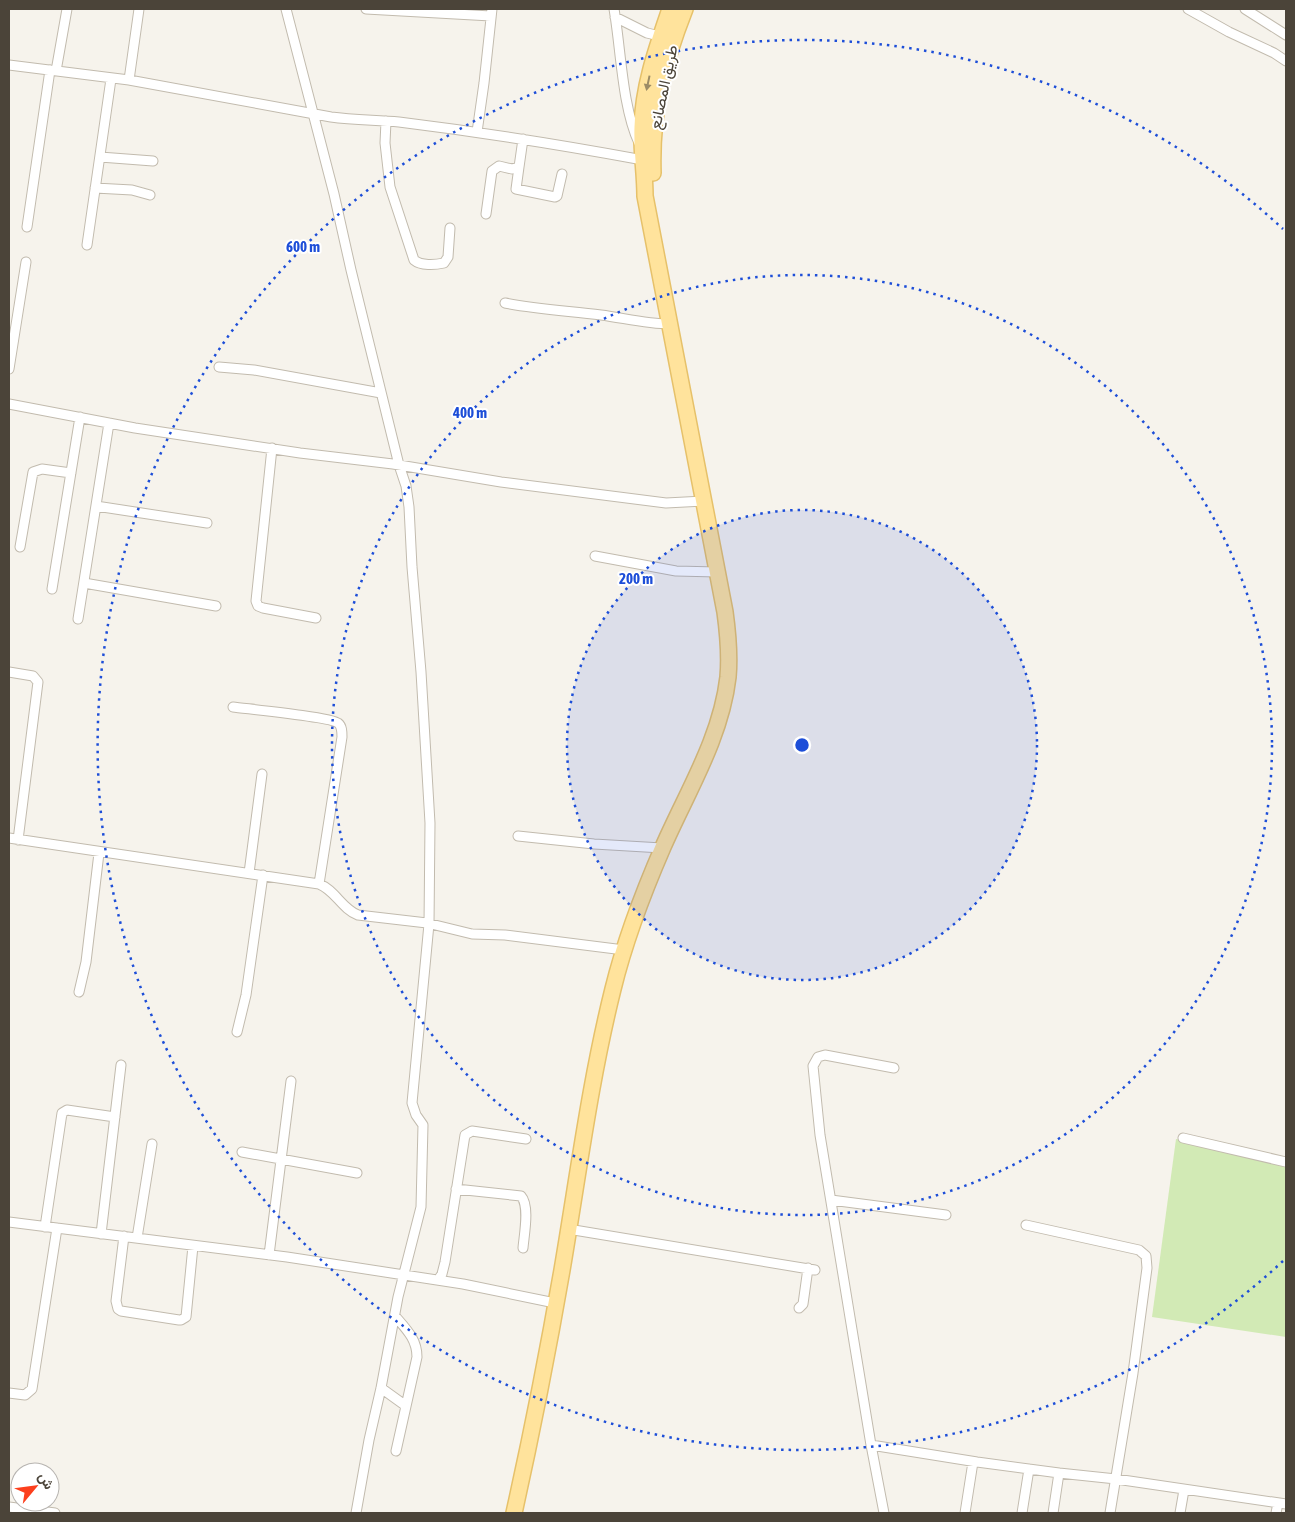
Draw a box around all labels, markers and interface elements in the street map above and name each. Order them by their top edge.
street label: طريق المصانع [645,43,684,131]
one-way arrow [644,75,652,91]
text: 600 m [286,238,320,255]
text: 400 m [452,404,487,421]
text: 200 m [619,570,653,587]
centre of rings [793,736,811,754]
north arrow [10,1462,60,1512]
text: ش [34,1469,58,1493]

